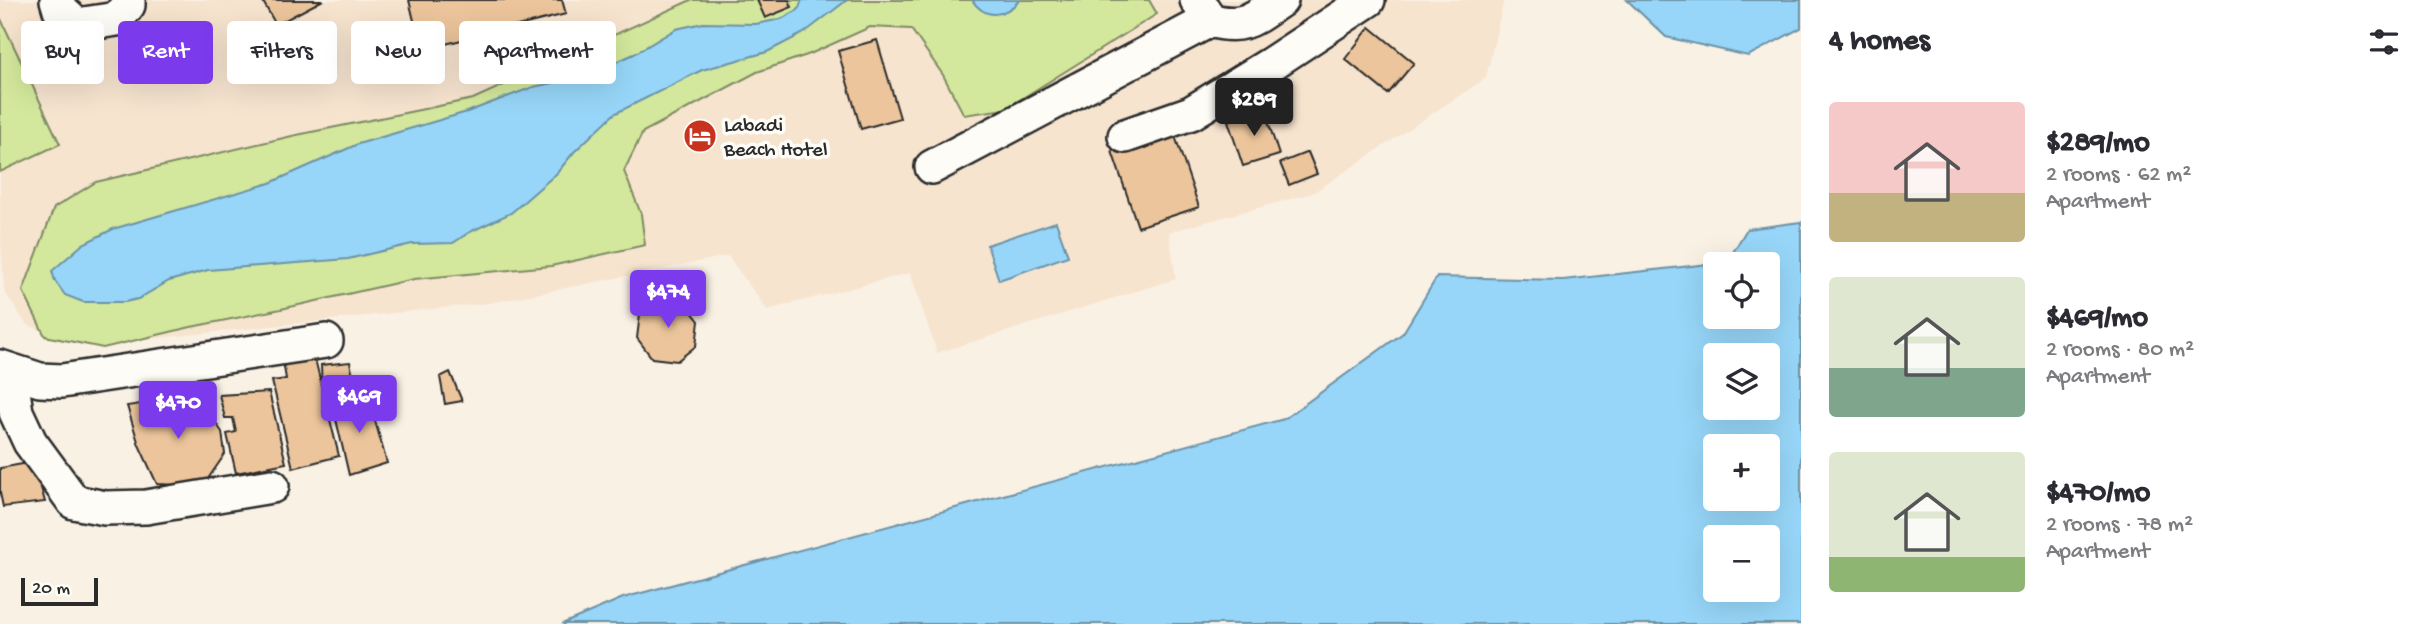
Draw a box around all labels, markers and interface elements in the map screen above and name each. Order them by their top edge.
chip: Buy [21,21,104,84]
chip: Rent [118,21,213,84]
chip: Filters [227,21,337,84]
chip: New [351,21,445,84]
chip: Apartment [459,21,616,84]
icon: filters [2365,23,2403,61]
text: 4 homes [1829,25,1930,60]
pin: $289 [1213,78,1295,138]
text: $289 [1231,87,1277,114]
place label: Labadi Beach Hotel [723,115,828,164]
hotel icon: Labadi Beach Hotel [681,117,719,155]
text: $289/mo [2046,127,2150,162]
icon: home [1885,130,1969,214]
text: 2 rooms · 62 m² [2046,162,2191,189]
text: Apartment [2046,189,2150,216]
map controls [1703,252,1780,602]
button: locate [1703,252,1780,329]
pin: $474 [627,270,709,330]
text: $474 [646,279,690,306]
text: $469/mo [2046,302,2148,337]
icon: home [1885,305,1969,389]
text: 2 rooms · 80 m² [2046,337,2194,364]
button: layers [1703,343,1780,420]
text: Apartment [2046,364,2150,391]
pin: $469 [318,376,400,435]
pin: $470 [137,382,219,441]
text: $469 [337,384,381,411]
text: $470 [155,390,201,417]
button: + [1703,434,1780,511]
text: $470/mo [2046,477,2150,512]
icon: home [1885,480,1969,564]
text: 2 rooms · 78 m² [2046,512,2193,539]
button: − [1703,525,1780,602]
text: Apartment [2046,539,2150,566]
scale bar [21,575,98,607]
text: 20 m [32,578,70,601]

